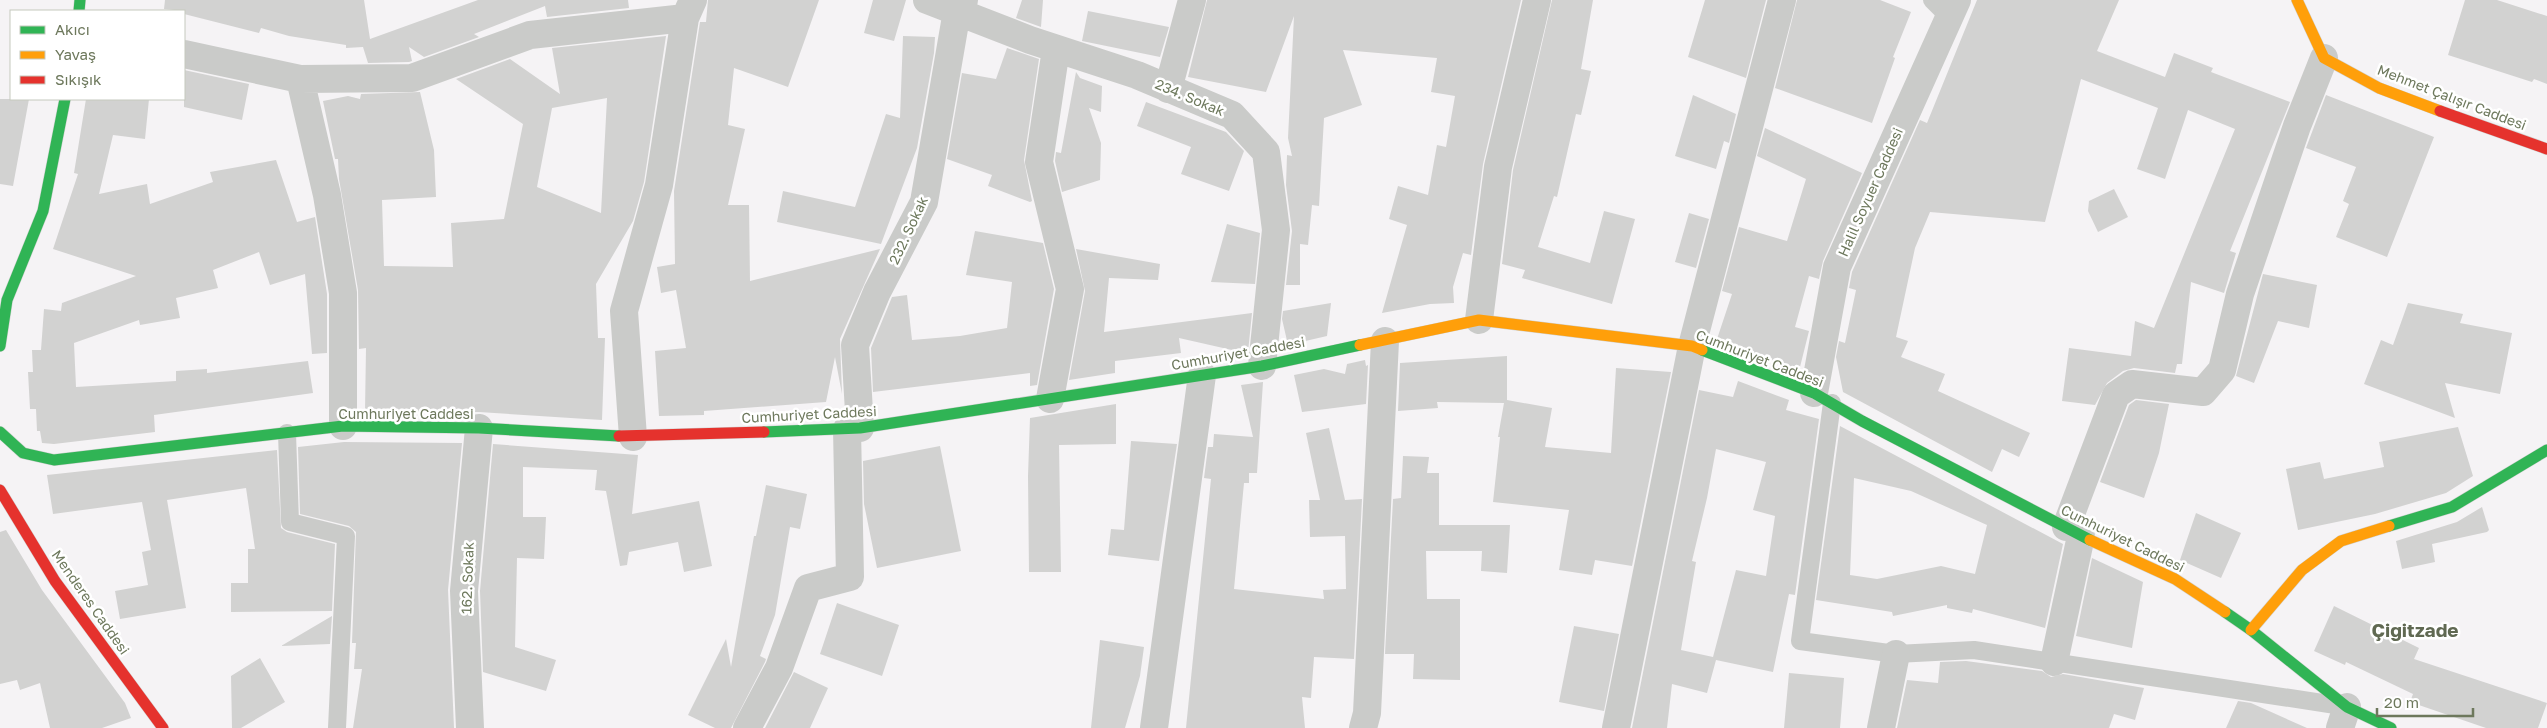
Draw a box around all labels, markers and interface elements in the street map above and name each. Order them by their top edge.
legend [10,10,185,100]
text: Akıcı [55,20,90,38]
text: Yavaş [55,45,96,63]
street label: Mehmet Çalışır Caddesi [2375,61,2529,133]
text: Sıkışık [55,70,102,88]
street label: 234. Sokak [1153,75,1227,119]
street label: Halil Soyuer Caddesi [1834,125,1906,259]
street label: 232. Sokak [885,193,931,267]
street label: Cumhuriyet Caddesi [1694,326,1826,390]
street label: Cumhuriyet Caddesi [1170,333,1306,373]
street label: Cumhuriyet Caddesi [741,402,877,426]
street label: Cumhuriyet Caddesi [338,405,474,422]
street label: Cumhuriyet Caddesi [2058,501,2188,575]
street label: 162. Sokak [457,542,477,614]
street label: Menderes Caddesi [49,546,133,658]
district label: Çiğitzade [2371,618,2459,641]
scale bar [2377,686,2473,718]
text: 20 m [2384,693,2419,711]

